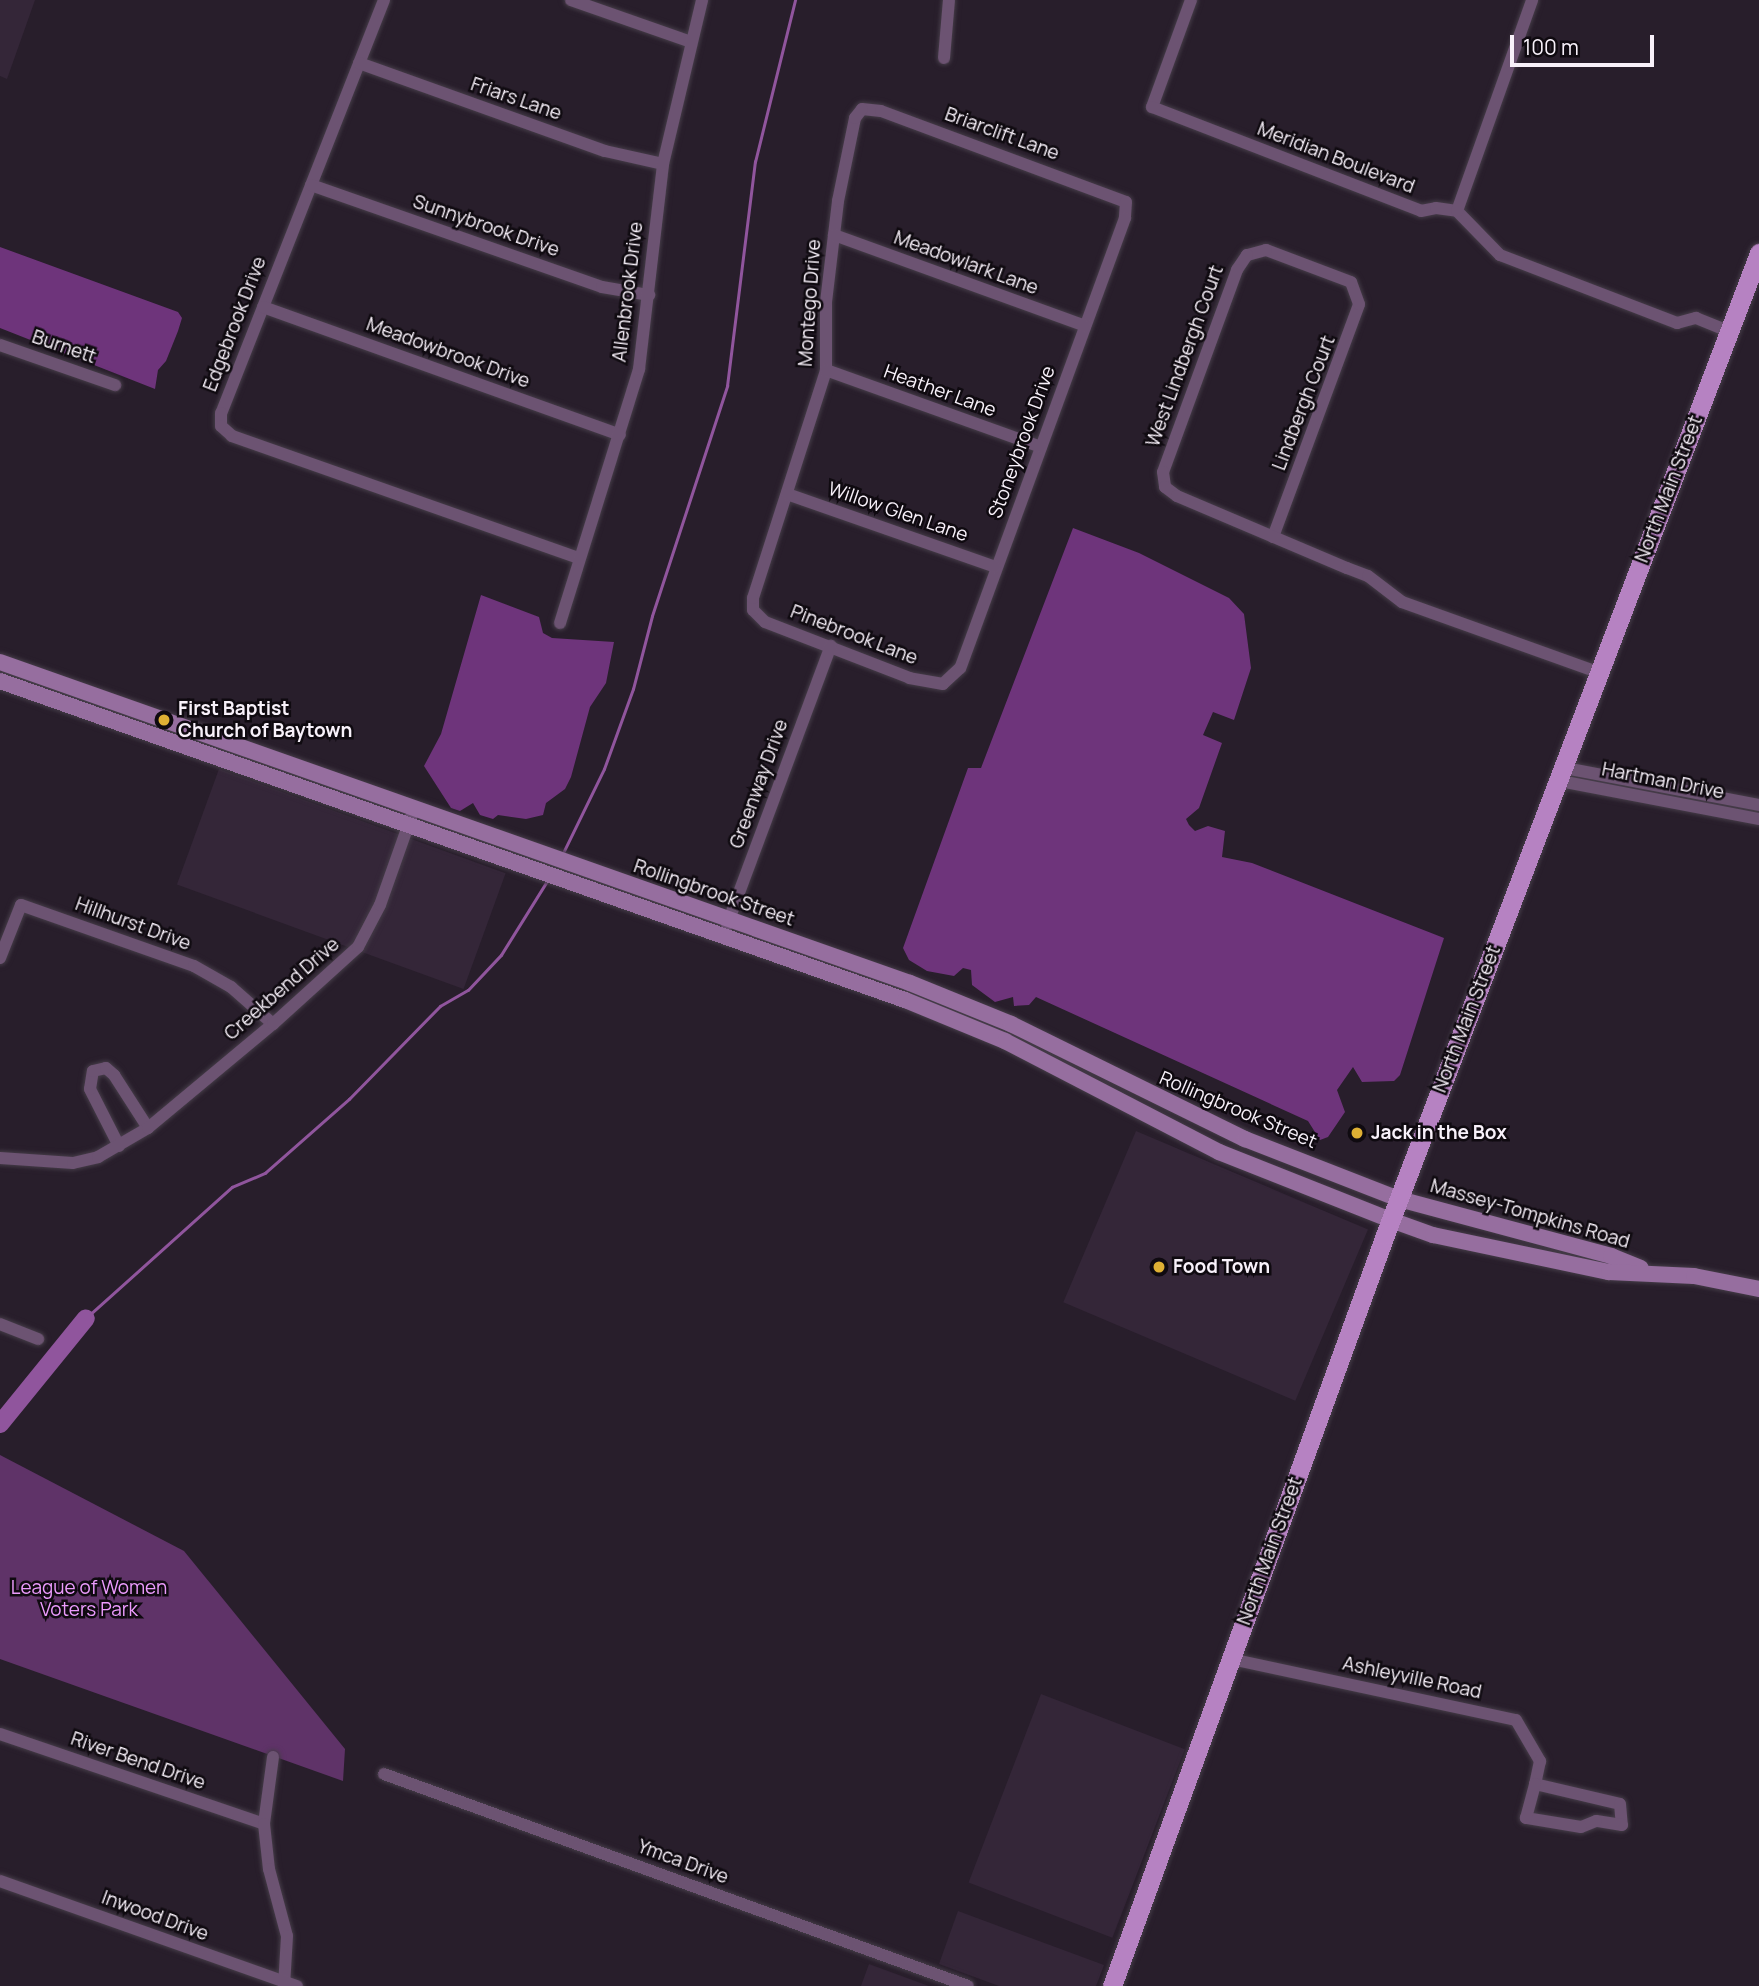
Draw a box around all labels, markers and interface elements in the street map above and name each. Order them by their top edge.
scale bar [1514,21,1658,65]
text: 100 m [1523,33,1579,61]
street label: Friars Lane [468,73,564,125]
street label: Briarclift Lane [942,103,1062,165]
street label: Meridian Boulevard [1254,118,1418,198]
street label: Sunnybrook Drive [410,190,562,262]
street label: Allenbrook Drive [608,221,648,363]
street label: Meadowlark Lane [891,226,1041,300]
street label: Montego Drive [794,239,826,367]
street label: Edgebrook Drive [199,253,271,395]
street label: West Lindbergh Court [1142,262,1228,450]
street label: Meadowbrook Drive [363,313,533,393]
street label: Burnett [29,325,99,369]
street label: Lindbergh Court [1268,332,1340,474]
street label: Heather Lane [881,360,999,422]
street label: Stoneybrook Drive [984,363,1060,521]
street label: North Main Street [1630,412,1708,566]
street label: Willow Glen Lane [825,477,971,547]
street label: Pinebrook Lane [787,600,921,670]
place label: First Baptist Church of Baytown [178,698,352,742]
marker: First Baptist Church of Baytown [156,712,172,728]
street label: Greenway Drive [725,716,793,852]
street label: Hartman Drive [1600,758,1726,804]
street label: Rollingbrook Street [631,855,797,931]
street label: Hillhurst Drive [72,893,194,955]
street label: Creekbend Drive [220,933,344,1045]
street label: North Main Street [1428,942,1506,1096]
street label: Rollingbrook Street [1156,1067,1320,1153]
place label: Jack in the Box [1371,1122,1507,1144]
marker: Jack in the Box [1349,1125,1365,1141]
street label: Massey-Tompkins Road [1428,1175,1632,1253]
place label: Food Town [1173,1256,1270,1278]
marker: Food Town [1151,1259,1167,1275]
street label: North Main Street [1233,1474,1307,1628]
park label: League of Women Voters Park [11,1577,167,1621]
street label: Ashleyville Road [1340,1652,1484,1704]
street label: River Bend Drive [68,1727,208,1795]
street label: Ymca Drive [635,1835,731,1889]
street label: Inwood Drive [99,1886,211,1946]

